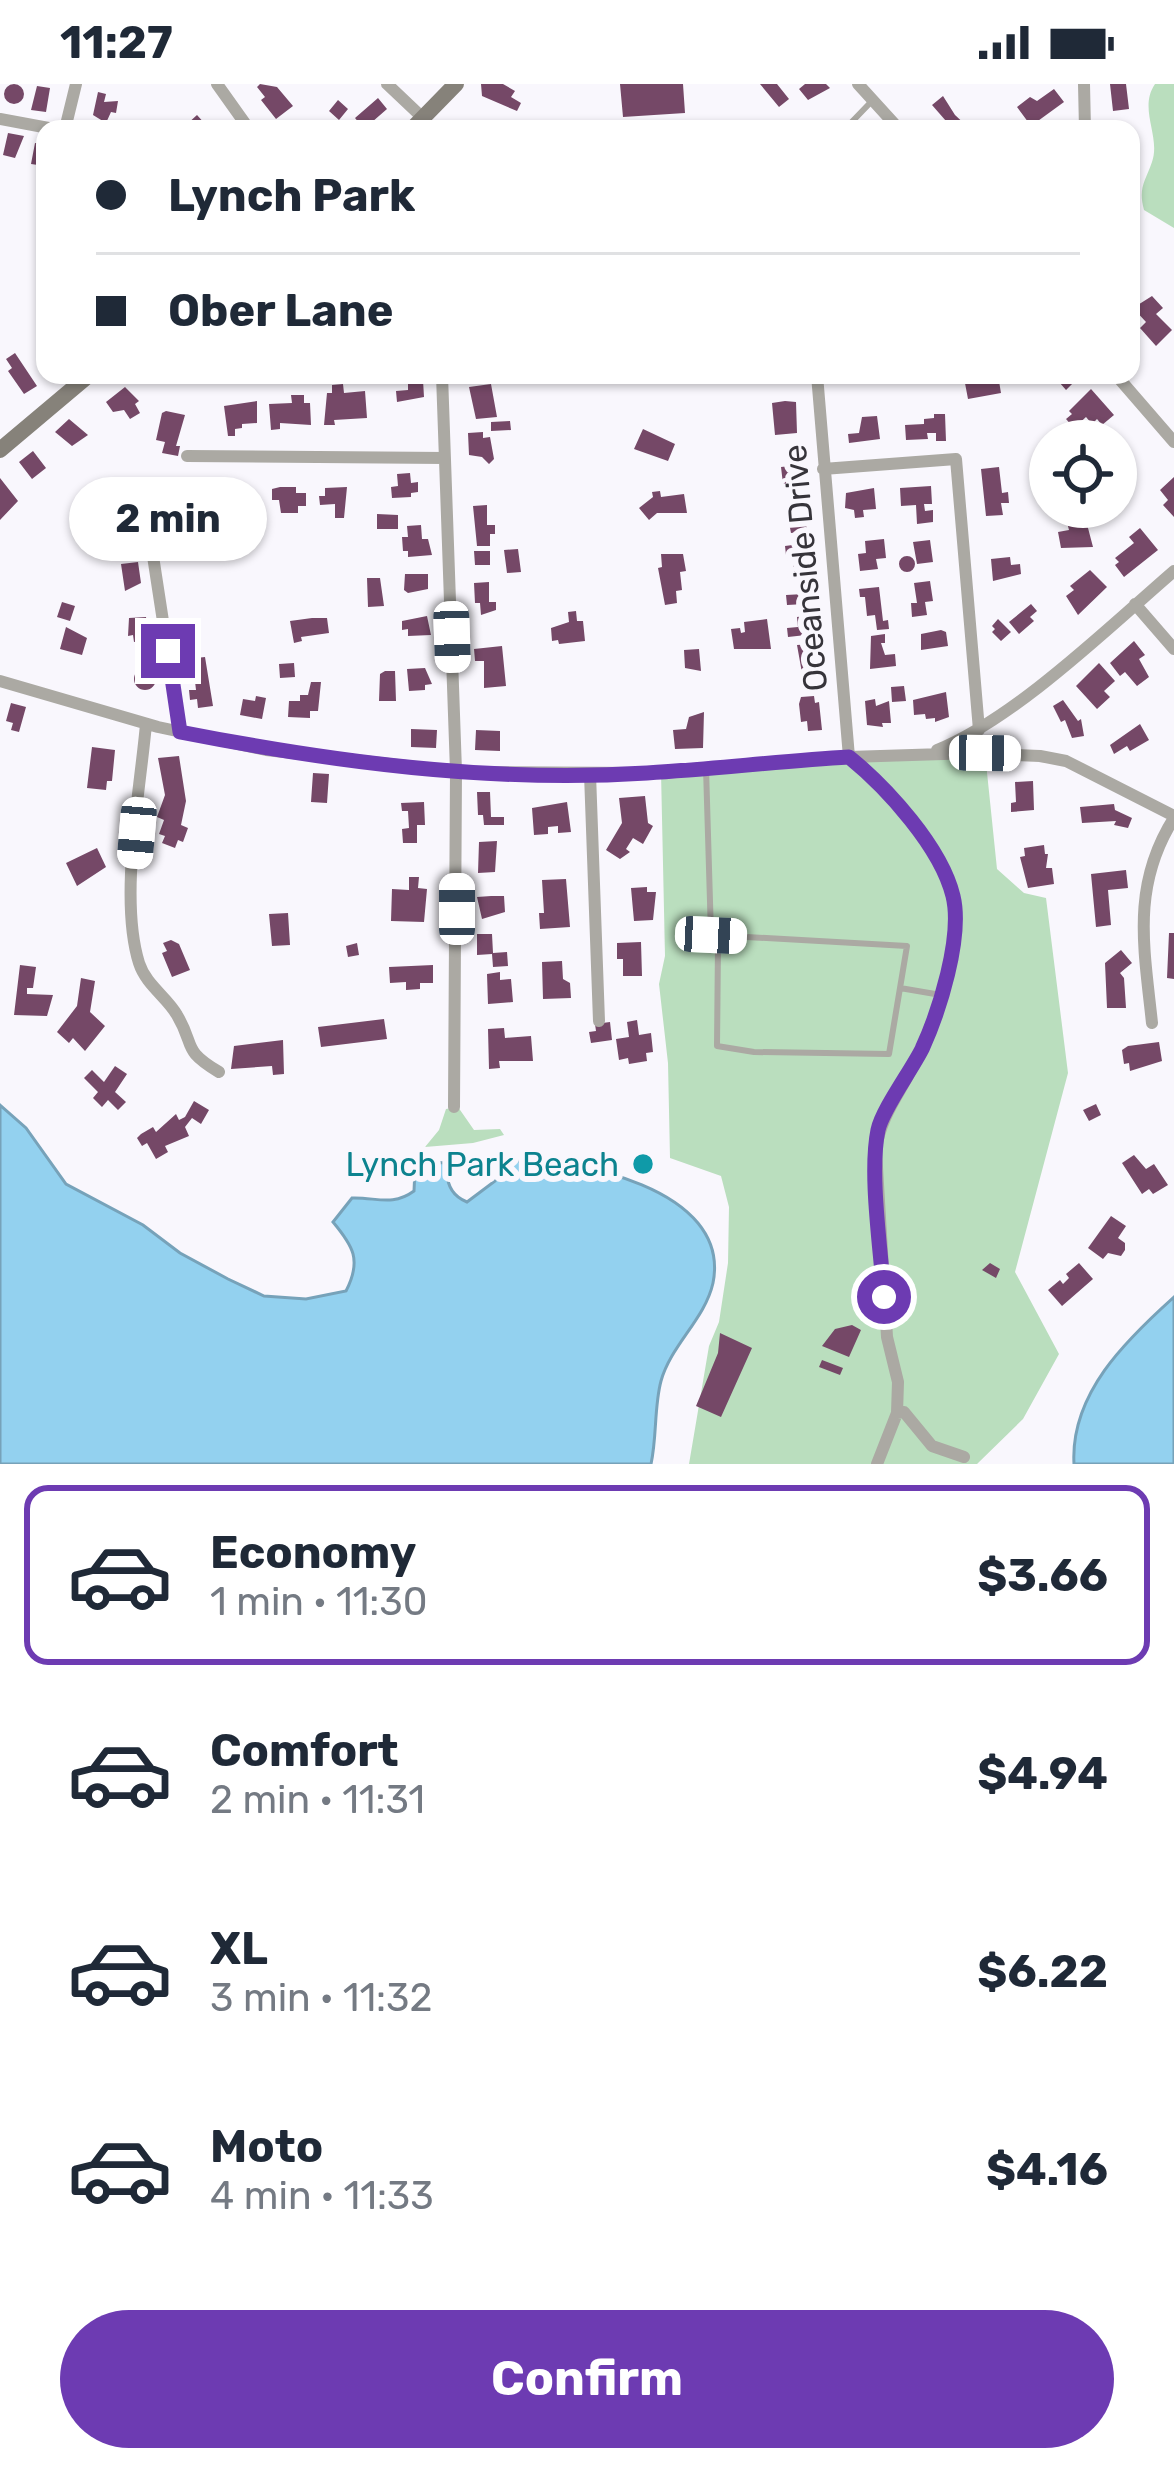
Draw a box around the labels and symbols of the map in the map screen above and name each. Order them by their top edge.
street label: Oceanside Drive [775,443,835,693]
callout: 2 min [69,477,267,561]
car [433,600,471,674]
route end [141,624,195,678]
car [949,734,1021,772]
car [116,796,158,870]
car [439,873,475,945]
car [674,915,748,955]
place label: Lynch Park Beach [346,1145,619,1184]
marker: Lynch Park Beach [630,1151,656,1177]
route start [857,1270,911,1324]

